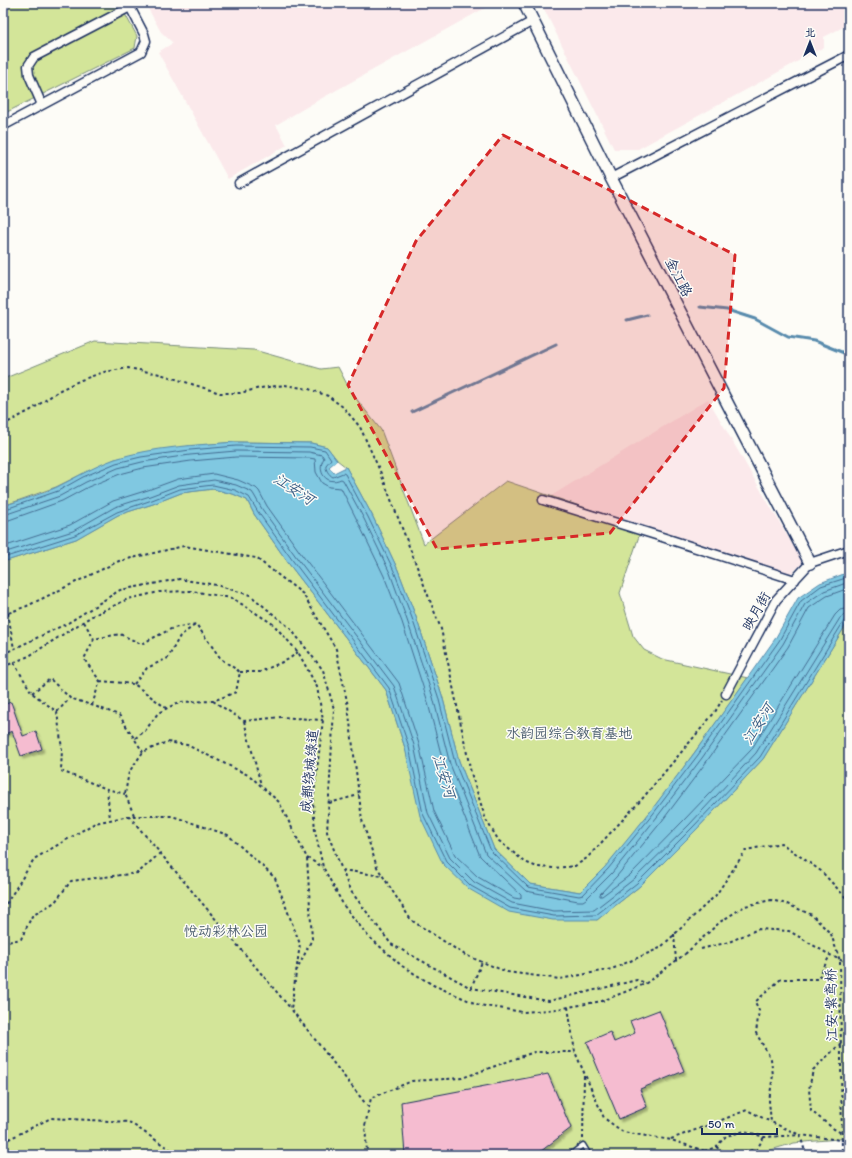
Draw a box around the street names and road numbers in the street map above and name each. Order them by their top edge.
street label: 金江路 [661,255,696,300]
street label: 映月街 [739,589,774,634]
street label: 成都绕城绿道 [297,728,322,814]
street label: 江安·紫鸢桥 [822,968,841,1042]

